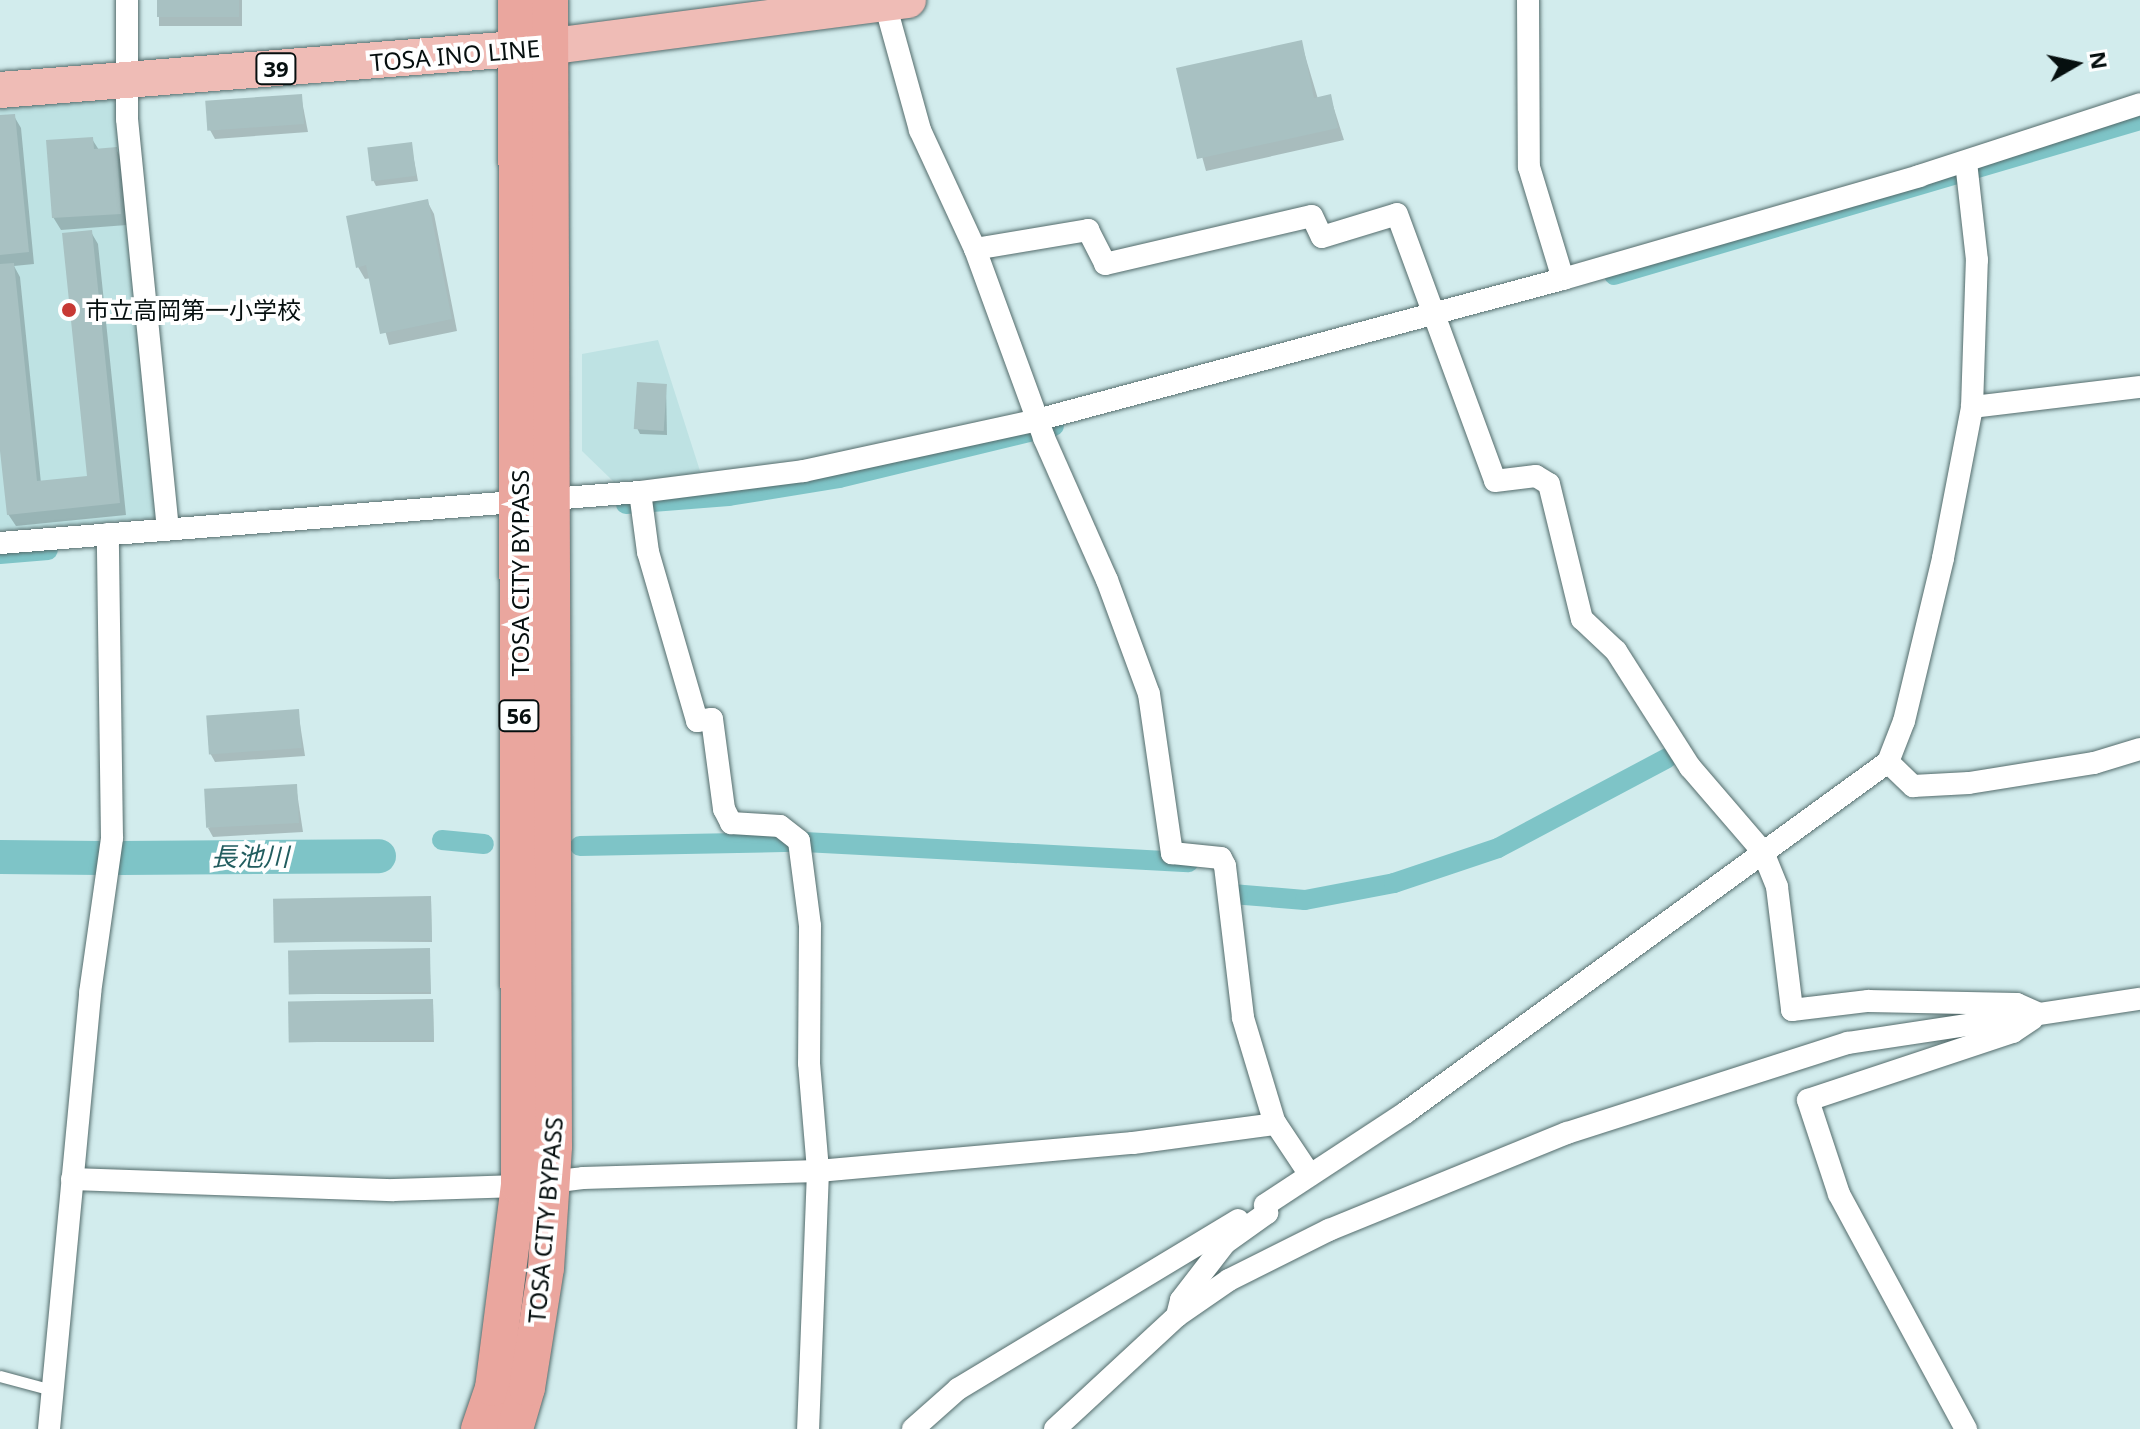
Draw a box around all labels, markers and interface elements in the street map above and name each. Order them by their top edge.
north arrow [2036,24,2116,104]
street label: TOSA INO LINE [369,33,541,77]
text: N [2083,49,2116,71]
road number: 39 [254,51,298,87]
place label: 市立高岡第一小学校 [85,296,301,324]
marker: 市立高岡第一小学校 [60,301,78,319]
street label: TOSA CITY BYPASS [506,469,534,677]
road number: 56 [497,698,541,734]
water label: 長池川 [211,841,289,873]
street label: TOSA CITY BYPASS [522,1116,568,1324]

